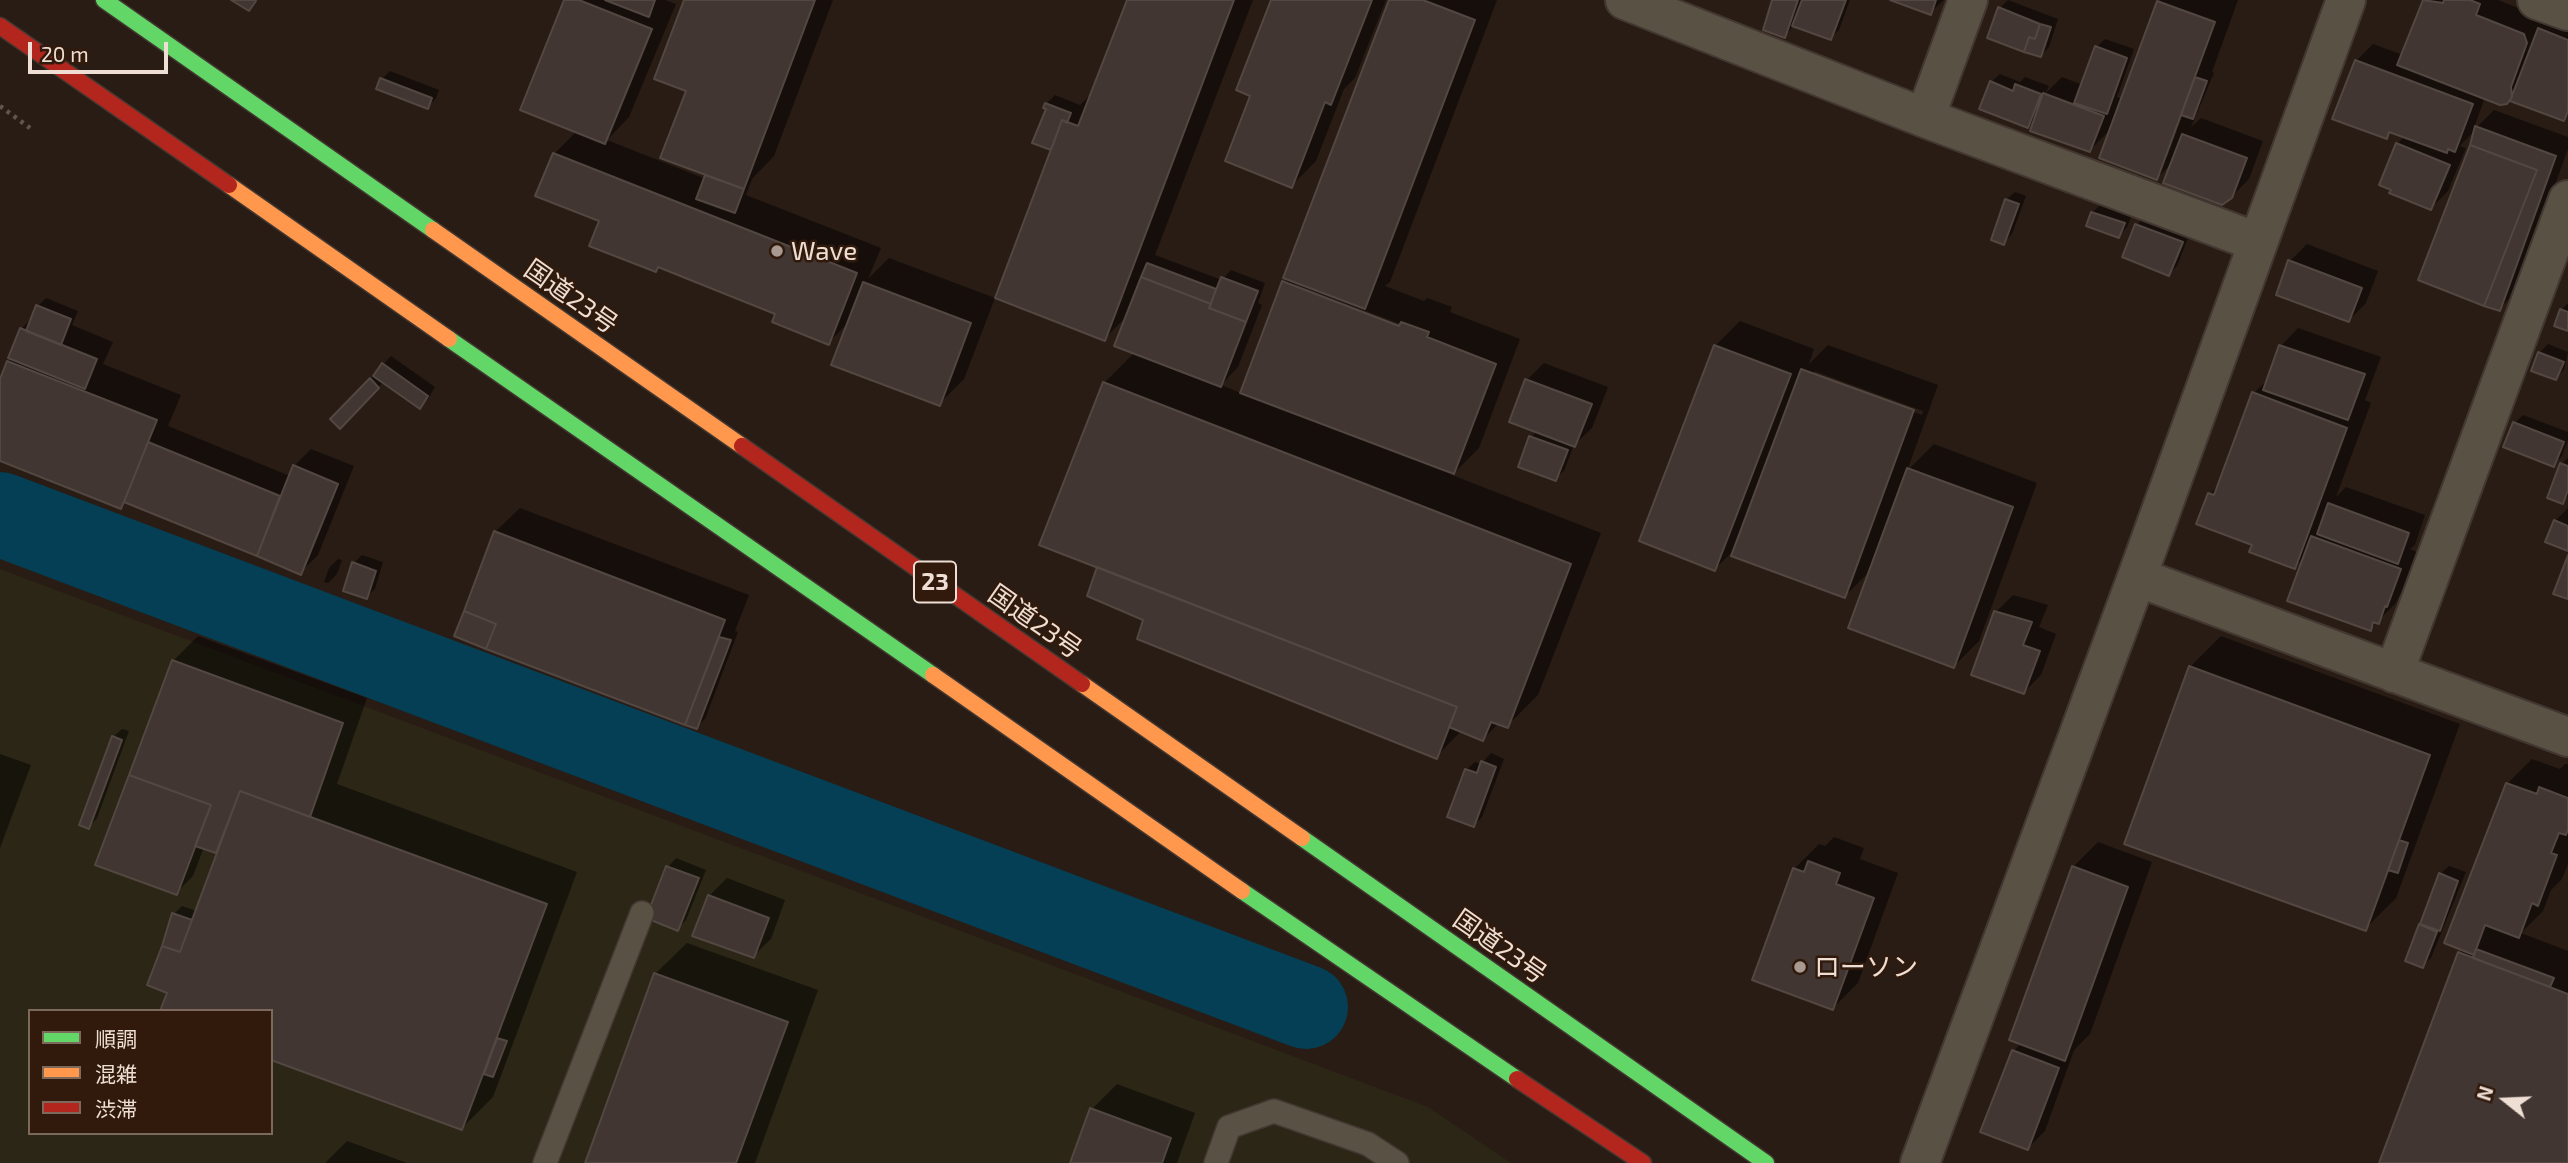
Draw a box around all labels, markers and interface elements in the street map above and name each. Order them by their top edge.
scale bar [32,28,172,72]
text: 20 m [41,41,89,66]
place label: Wave [791,235,857,267]
marker: Wave [769,243,785,259]
street label: 国道23号 [518,254,624,340]
road number: 23 [914,562,956,602]
street label: 国道23号 [982,579,1088,665]
street label: 国道23号 [1447,904,1553,990]
place label: ローソン [1814,951,1918,983]
marker: ローソン [1792,959,1808,975]
legend [28,1009,273,1135]
text: 順調 [95,1026,137,1051]
text: 混雑 [95,1061,137,1086]
north arrow [2470,1065,2540,1135]
text: N [2471,1083,2498,1103]
text: 渋滞 [95,1096,137,1121]

